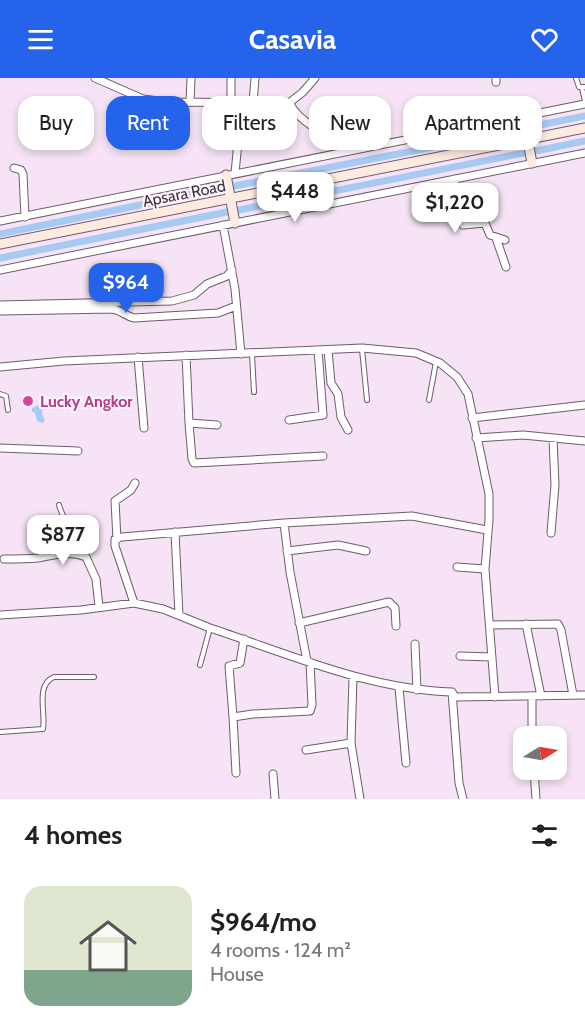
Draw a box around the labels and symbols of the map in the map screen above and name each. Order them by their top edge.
pin: $448 [259,172,331,223]
street label: Apsara Road [141,176,227,211]
pin: $1,220 [406,183,504,234]
pin: $964 [90,263,162,314]
place label: Lucky Angkor [40,392,133,411]
marker: Lucky Angkor [21,394,35,408]
pin: $877 [27,515,99,566]
north arrow [513,726,567,780]

